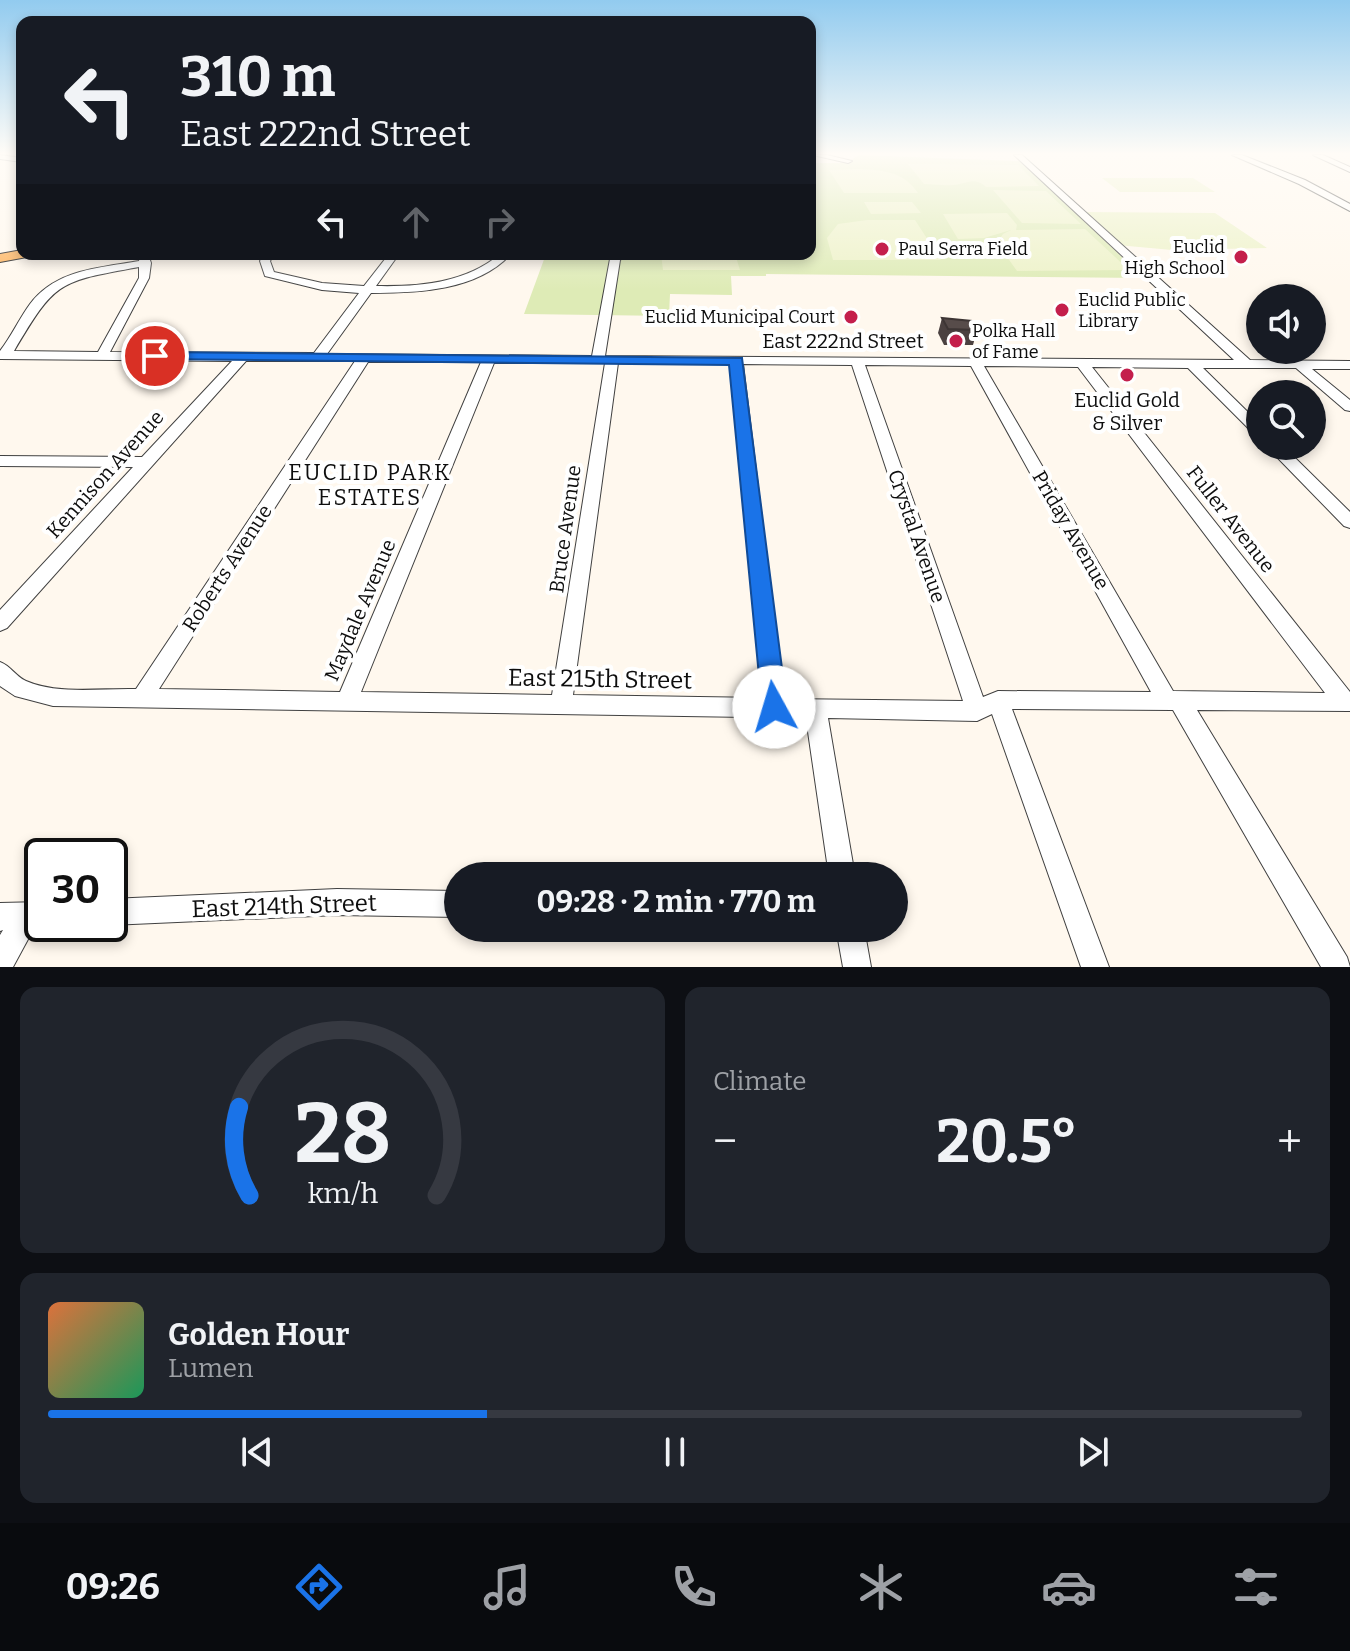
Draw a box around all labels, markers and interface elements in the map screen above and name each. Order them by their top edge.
text: 310 m [180,44,336,111]
icon: left [48,48,152,152]
text: East 222nd Street [180,112,471,156]
icon: left [310,200,354,244]
icon: ahead [394,200,438,244]
icon: right [478,200,522,244]
place label: Euclid High School [1124,236,1225,279]
place label: Paul Serra Field [898,238,1028,260]
marker: Paul Serra Field [873,240,891,258]
marker: Euclid High School [1232,248,1250,266]
map controls [1246,284,1326,460]
button: sound [1246,284,1326,364]
place label: Euclid Public Library [1078,289,1186,332]
marker: Euclid Public Library [1053,301,1071,319]
place label: Euclid Municipal Court [644,306,835,328]
marker: Euclid Municipal Court [842,308,860,326]
place label: Polka Hall of Fame [972,320,1055,363]
pin [121,322,189,390]
street label: East 222nd Street [762,329,924,353]
marker: Polka Hall of Fame [947,332,965,350]
icon: arrive [133,334,177,378]
marker: Euclid Gold & Silver [1118,366,1136,384]
button: search [1246,380,1326,460]
place label: Euclid Gold & Silver [1074,388,1180,435]
street label: Kennison Avenue [41,405,169,543]
district label: EUCLID PARK ESTATES [288,459,452,511]
street label: Fuller Avenue [1182,461,1280,577]
street label: Bruce Avenue [544,464,586,594]
street label: Crystal Avenue [883,466,951,606]
street label: Priday Avenue [1027,466,1115,594]
street label: Roberts Avenue [177,500,277,636]
street label: Maydale Avenue [319,536,401,684]
street label: East 215th Street [508,663,693,695]
position arrow [732,665,816,749]
speed limit sign: 30 [24,838,128,942]
text: 09:28 · 2 min · 770 m [536,884,816,920]
street label: East 214th Street [191,889,377,923]
text: Climate [713,1066,807,1097]
text: 28 [294,1084,391,1184]
text: 20.5° [936,1106,1078,1178]
text: − [713,1115,737,1168]
text: + [1277,1115,1302,1168]
text: km/h [307,1176,378,1211]
text: Golden Hour [168,1317,349,1353]
text: Lumen [168,1353,254,1384]
icon: previous [235,1430,279,1474]
icon: pause [653,1430,697,1474]
icon: next [1071,1430,1115,1474]
icon: directions [291,1559,347,1615]
icon: music [479,1559,535,1615]
icon: phone [666,1559,722,1615]
icon: climate [853,1559,909,1615]
icon: car [1041,1559,1097,1615]
icon: filters [1228,1559,1284,1615]
text: 09:26 [66,1565,160,1609]

